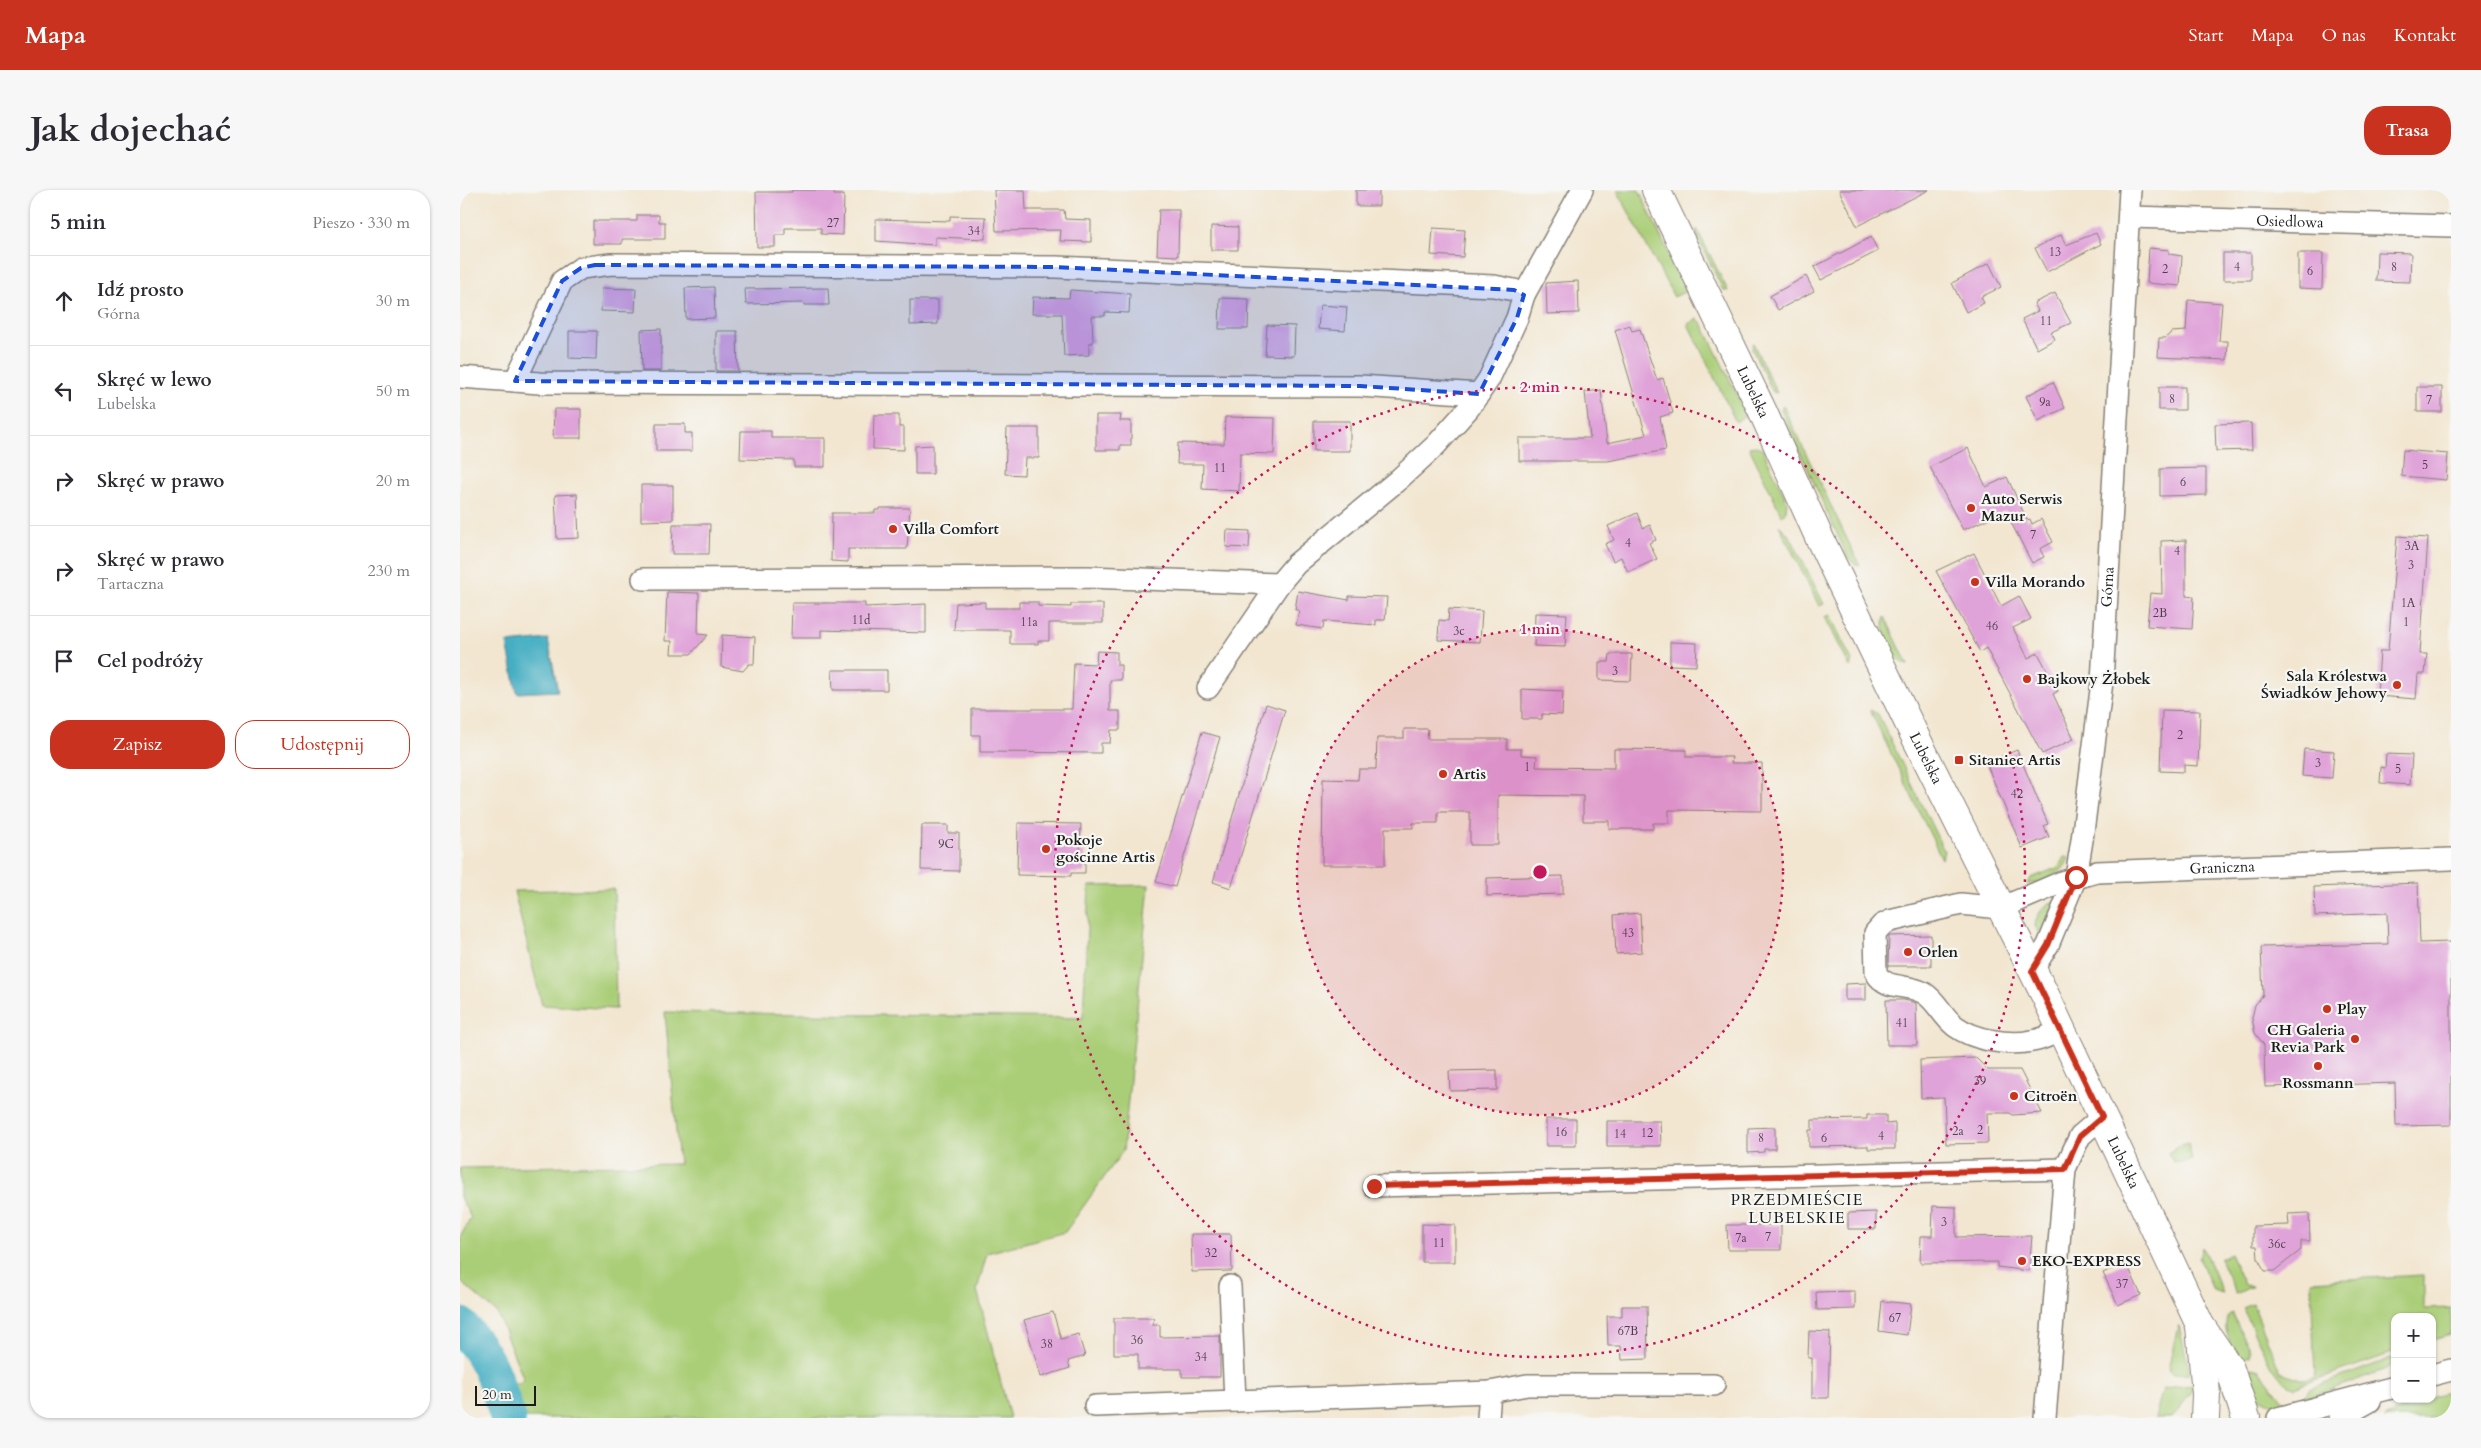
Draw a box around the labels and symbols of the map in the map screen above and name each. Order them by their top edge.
street label: Osiedlowa [2256,211,2324,232]
house number: 27 [827,215,839,231]
house number: 34 [968,223,980,239]
house number: 13 [2049,244,2061,260]
house number: 4 [2234,259,2240,275]
house number: 8 [2391,259,2397,275]
house number: 2 [2162,261,2168,277]
house number: 6 [2307,263,2313,279]
house number: 11 [2040,313,2052,329]
street label: Lubelska [1732,362,1774,421]
text: 2 min [1520,377,1560,397]
house number: 8 [2169,391,2175,407]
house number: 7 [2426,392,2432,408]
house number: 9a [2039,394,2051,410]
house number: 5 [2422,457,2428,473]
house number: 11 [1214,460,1226,476]
house number: 6 [2180,474,2186,490]
place label: Auto Serwis Mazur [1981,489,2062,526]
marker: Auto Serwis Mazur [1965,502,1977,514]
place label: Villa Comfort [903,519,999,539]
marker: Villa Comfort [887,523,899,535]
house number: 7 [2030,527,2036,543]
house number: 4 [1625,535,1631,551]
house number: 3A [2405,538,2420,554]
house number: 4 [2174,543,2180,559]
house number: 3 [2408,557,2414,573]
street label: Górna [2096,566,2119,608]
place label: Villa Morando [1985,572,2085,592]
marker: Villa Morando [1969,576,1981,588]
house number: 1A [2401,595,2416,611]
house number: 2B [2153,605,2167,621]
house number: 11d [852,612,871,628]
house number: 11a [1020,614,1039,630]
house number: 1 [2403,614,2409,630]
house number: 46 [1986,618,1998,634]
text: 1 min [1520,619,1560,639]
house number: 3c [1453,623,1465,639]
house number: 3 [1612,663,1618,679]
place label: Sala Królestwa Świadków Jehowy [2261,666,2388,703]
place label: Bajkowy Żłobek [2037,669,2151,689]
marker: Bajkowy Żłobek [2021,673,2033,685]
marker: Sala Królestwa Świadków Jehowy [2391,679,2403,691]
house number: 2 [2177,727,2183,743]
street label: Lubelska [1905,729,1948,788]
place label: Sitaniec Artis [1969,750,2061,770]
marker: Sitaniec Artis [1953,754,1965,766]
house number: 3 [2315,755,2321,771]
house number: 1 [1524,759,1530,775]
house number: 5 [2395,761,2401,777]
place label: Artis [1453,764,1486,784]
marker: Artis [1437,768,1449,780]
house number: 42 [2011,786,2023,802]
place label: Pokoje gościnne Artis [1056,830,1155,867]
house number: 9C [938,836,954,852]
marker: Pokoje gościnne Artis [1040,843,1052,855]
street label: Graniczna [2189,856,2256,879]
centre of rings [1531,863,1549,881]
route start [2065,866,2088,889]
house number: 43 [1622,925,1634,941]
place label: Orlen [1918,942,1958,962]
marker: Orlen [1902,946,1914,958]
place label: Play [2337,999,2367,1019]
marker: Play [2321,1003,2333,1015]
house number: 41 [1896,1015,1908,1031]
place label: CH Galeria Revia Park [2267,1020,2346,1057]
marker: CH Galeria Revia Park [2349,1033,2361,1045]
marker: Rossmann [2312,1060,2324,1072]
house number: 39 [1974,1073,1986,1089]
place label: Rossmann [2282,1073,2354,1093]
place label: Citroën [2024,1086,2078,1106]
marker: Citroën [2008,1090,2020,1102]
house number: 2 [1977,1122,1983,1138]
house number: 2a [1952,1123,1964,1139]
house number: 16 [1555,1124,1567,1140]
house number: 12 [1641,1125,1653,1141]
house number: 14 [1614,1126,1626,1142]
house number: 4 [1878,1128,1884,1144]
house number: 8 [1758,1130,1764,1146]
house number: 6 [1821,1130,1827,1146]
street label: Lubelska [2103,1133,2145,1192]
route end [1363,1175,1386,1198]
district label: PRZEDMIEŚCIE LUBELSKIE [1731,1189,1863,1229]
house number: 3 [1941,1214,1947,1230]
house number: 7 [1765,1229,1771,1245]
house number: 7a [1735,1230,1747,1246]
house number: 11 [1433,1235,1445,1251]
house number: 36c [2268,1236,2286,1252]
house number: 32 [1205,1245,1217,1261]
place label: EKO-EXPRESS [2032,1251,2141,1271]
marker: EKO-EXPRESS [2016,1255,2028,1267]
house number: 37 [2116,1276,2128,1292]
house number: 67 [1889,1310,1901,1326]
house number: 67B [1618,1323,1638,1339]
house number: 36 [1131,1332,1143,1348]
house number: 38 [1041,1336,1053,1352]
house number: 34 [1195,1349,1207,1365]
scale bar [475,1383,536,1406]

